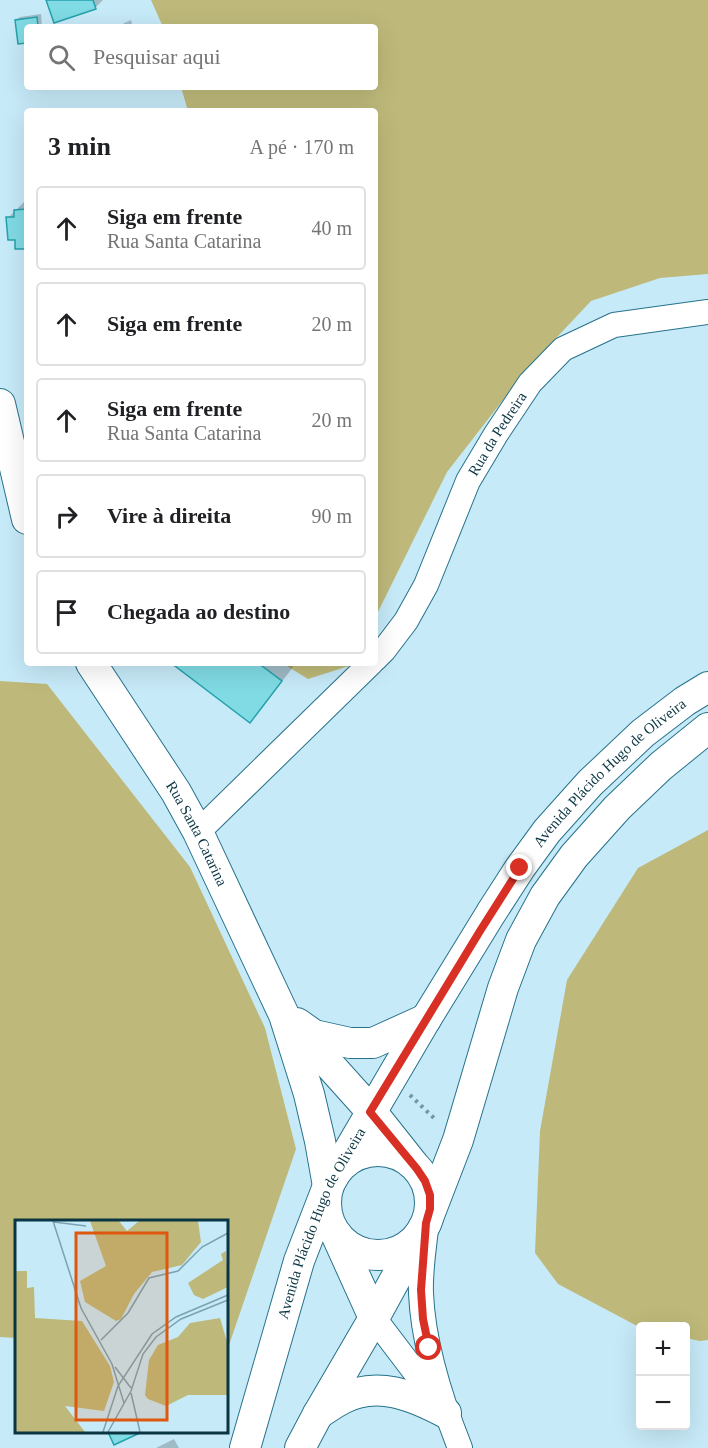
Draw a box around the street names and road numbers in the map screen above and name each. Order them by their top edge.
street label: Rua da Pedreira [465,389,530,479]
street label: Avenida Plácido Hugo de Oliveira [530,695,689,850]
street label: Rua Santa Catarina [163,778,230,889]
street label: Avenida Plácido Hugo de Oliveira [275,1125,369,1321]

